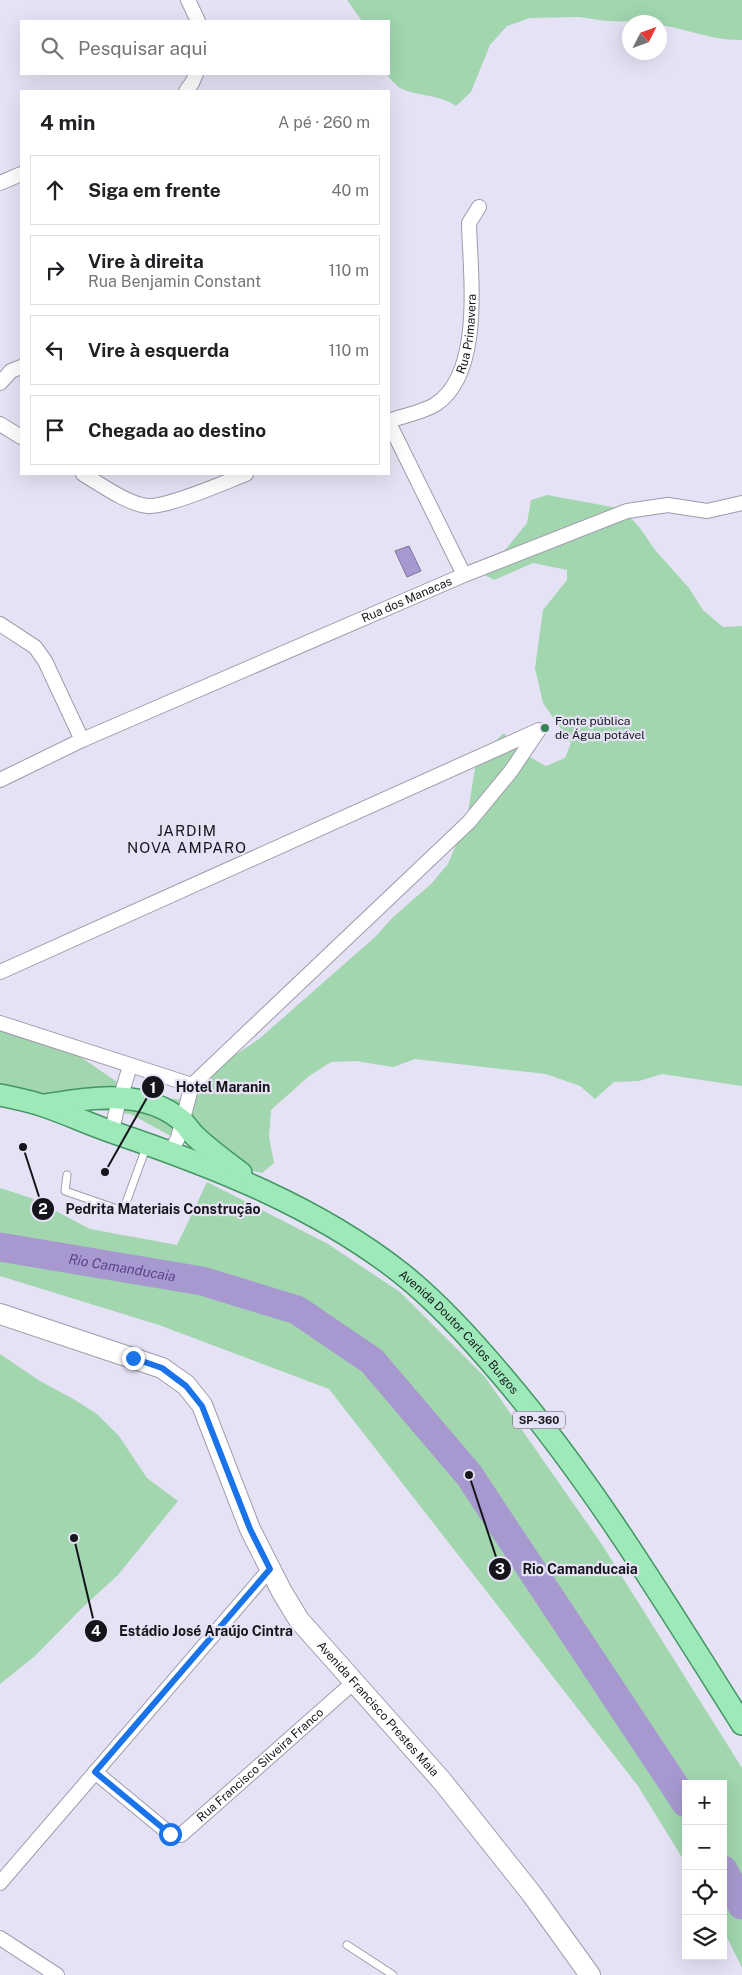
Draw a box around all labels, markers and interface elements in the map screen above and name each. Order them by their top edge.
north arrow [622,15,667,60]
search box [20,20,390,75]
icon: search [38,34,66,62]
text: Pesquisar aqui [78,37,207,59]
text: 4 min [40,110,95,135]
text: A pé · 260 m [278,113,370,132]
icon: ahead [41,176,69,204]
text: Siga em frente [88,179,221,201]
text: 40 m [331,181,369,200]
text: Vire à direita [88,250,204,272]
icon: right [41,256,69,284]
text: 110 m [328,261,369,280]
text: Rua Benjamin Constant [88,272,261,291]
street label: Rua Primavera [453,294,479,376]
icon: left [41,336,69,364]
text: Vire à esquerda [88,339,229,361]
text: 110 m [328,341,369,360]
icon: arrive [41,416,69,444]
text: Chegada ao destino [88,419,266,441]
street label: Rua dos Manacas [359,574,454,625]
place label: Fonte pública de Água potável [555,714,645,742]
marker: Fonte pública de Água potável [539,722,551,734]
district label: JARDIM NOVA AMPARO [127,822,247,856]
callout: Hotel Maranin [141,1073,280,1102]
text: 1 [150,1079,156,1096]
text: Hotel Maranin [176,1079,270,1095]
callout: Pedrita Materiais Construção [31,1194,271,1223]
text: 2 [38,1200,48,1217]
text: Pedrita Materiais Construção [66,1201,260,1217]
water label: Rio Camanducaia [67,1251,177,1284]
street label: Avenida Doutor Carlos Burgos [396,1267,521,1397]
route end [122,1347,145,1370]
road number: SP-360 [513,1412,565,1428]
callout: Rio Camanducaia [488,1554,648,1583]
text: 3 [495,1560,505,1577]
text: Rio Camanducaia [522,1561,638,1577]
callout: Estádio José Araújo Cintra [84,1616,303,1645]
text: 4 [91,1622,101,1639]
text: Estádio José Araújo Cintra [119,1623,293,1639]
street label: Avenida Francisco Prestes Maia [314,1638,442,1779]
street label: Rua Francisco Silveira Franco [194,1705,326,1825]
map controls [682,1780,727,1960]
button: + [682,1780,727,1825]
route start [159,1823,182,1846]
button: − [682,1825,727,1870]
button: locate [682,1870,727,1915]
button: layers [682,1915,727,1960]

